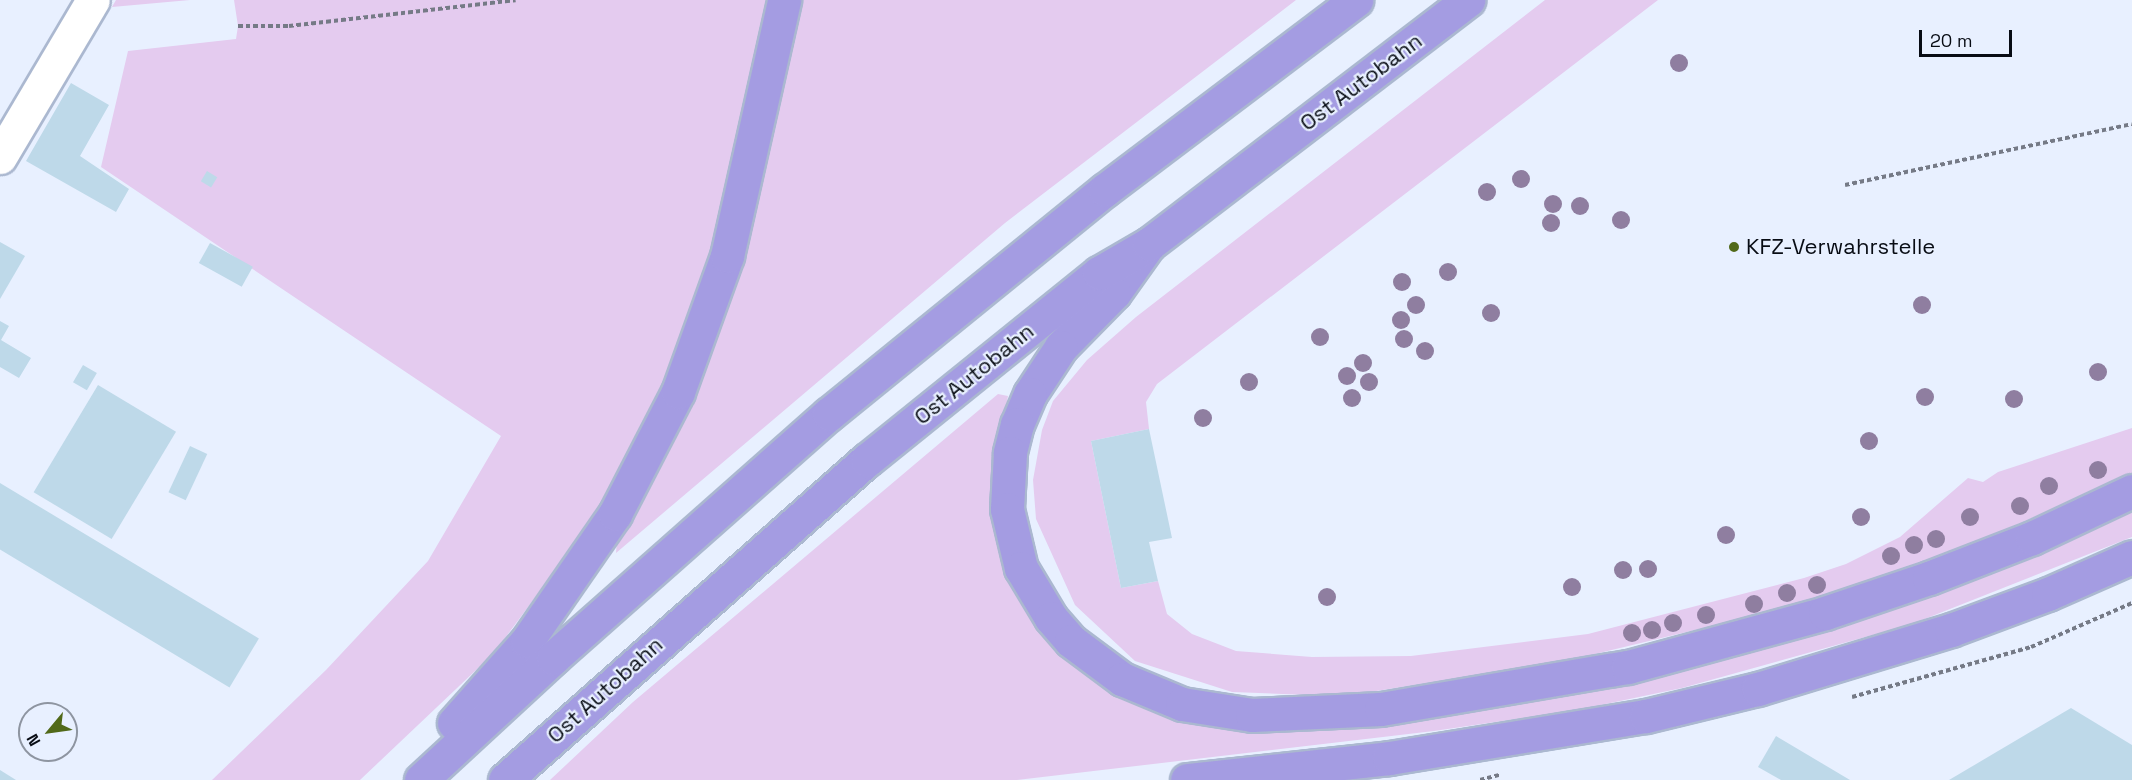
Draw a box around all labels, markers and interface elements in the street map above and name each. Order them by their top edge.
scale bar [1922,18,2015,56]
street label: Ost Autobahn [1295,27,1427,137]
text: 20 m [1930,29,1973,52]
place label: KFZ-Verwahrstelle [1746,234,1935,260]
marker: KFZ-Verwahrstelle [1727,240,1741,254]
street label: Ost Autobahn [909,318,1039,430]
street label: Ost Autobahn [542,631,668,749]
north arrow [18,702,78,762]
text: N [22,730,45,750]

